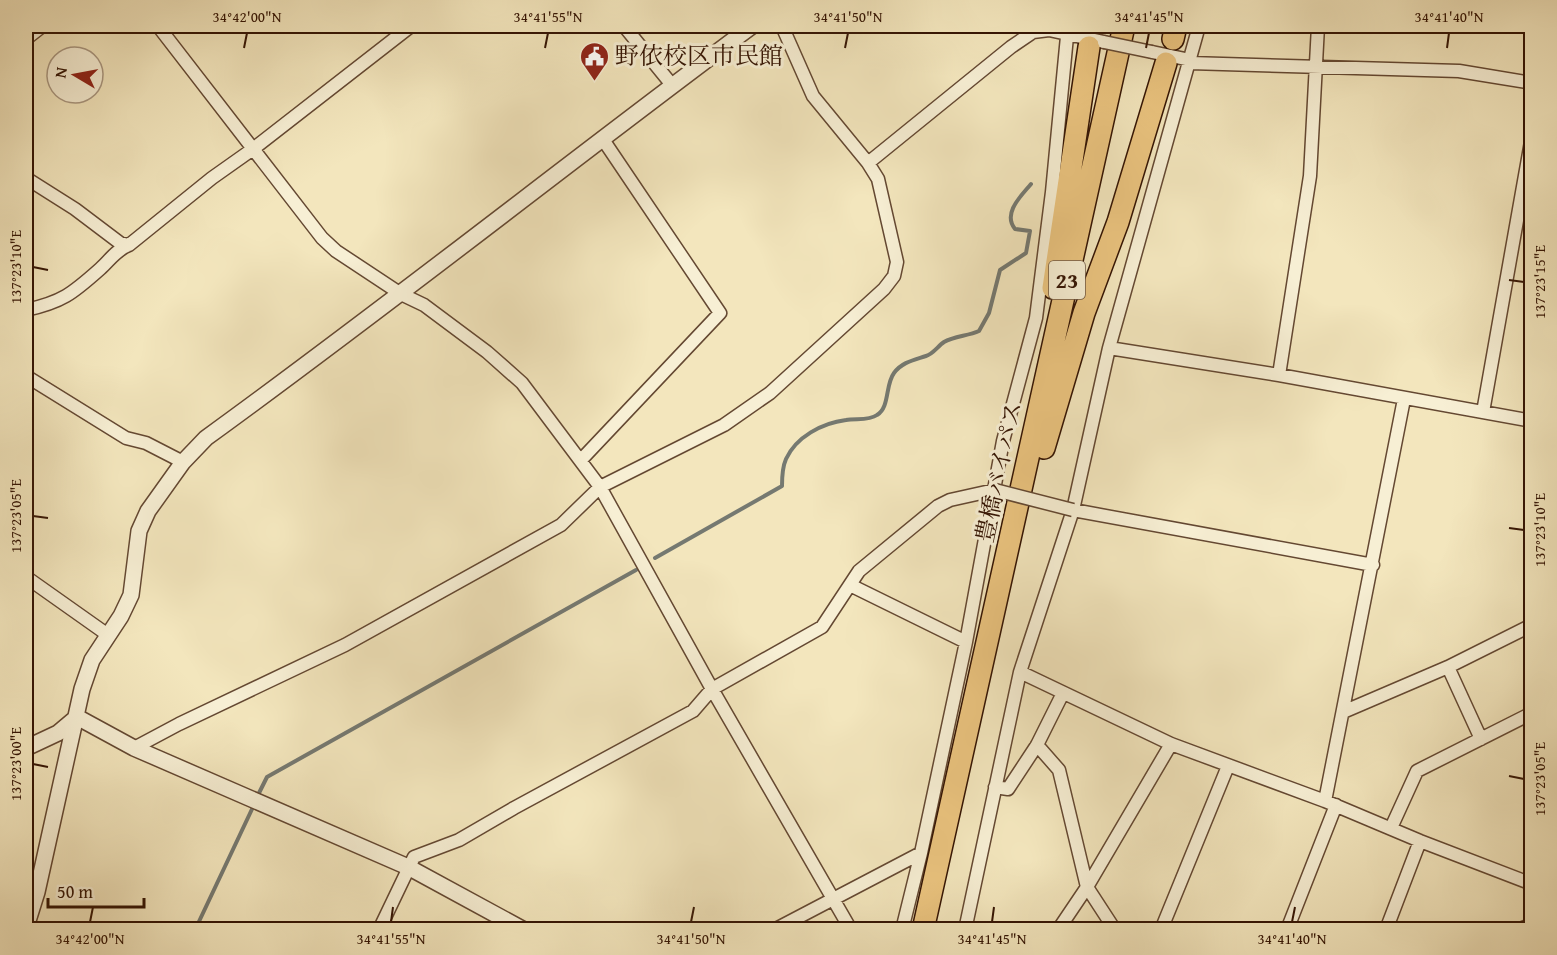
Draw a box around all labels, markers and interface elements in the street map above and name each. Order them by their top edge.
text: 34°42'00"N [213,6,282,27]
text: 34°41'55"N [514,6,583,27]
text: 34°41'50"N [814,6,883,27]
text: 34°41'45"N [1115,6,1184,27]
text: 34°41'40"N [1415,6,1484,27]
place label: 野依校区市民館 [615,38,783,73]
public building icon: 野依校区市民館 [578,40,610,82]
north arrow [45,45,105,105]
text: N [47,65,73,80]
text: 137°23'10"E [5,230,26,304]
text: 137°23'15"E [1529,245,1550,319]
road number: 23 [1049,261,1085,299]
street label: 豊橋バイパス [966,398,1031,546]
text: 137°23'05"E [5,479,26,553]
text: 137°23'10"E [1529,493,1550,567]
text: 137°23'00"E [5,727,26,801]
text: 137°23'05"E [1529,742,1550,816]
scale bar [48,871,144,909]
text: 50 m [57,878,93,905]
text: 34°42'00"N [56,928,125,949]
text: 34°41'55"N [357,928,426,949]
text: 34°41'50"N [657,928,726,949]
text: 34°41'45"N [958,928,1027,949]
text: 34°41'40"N [1258,928,1327,949]

